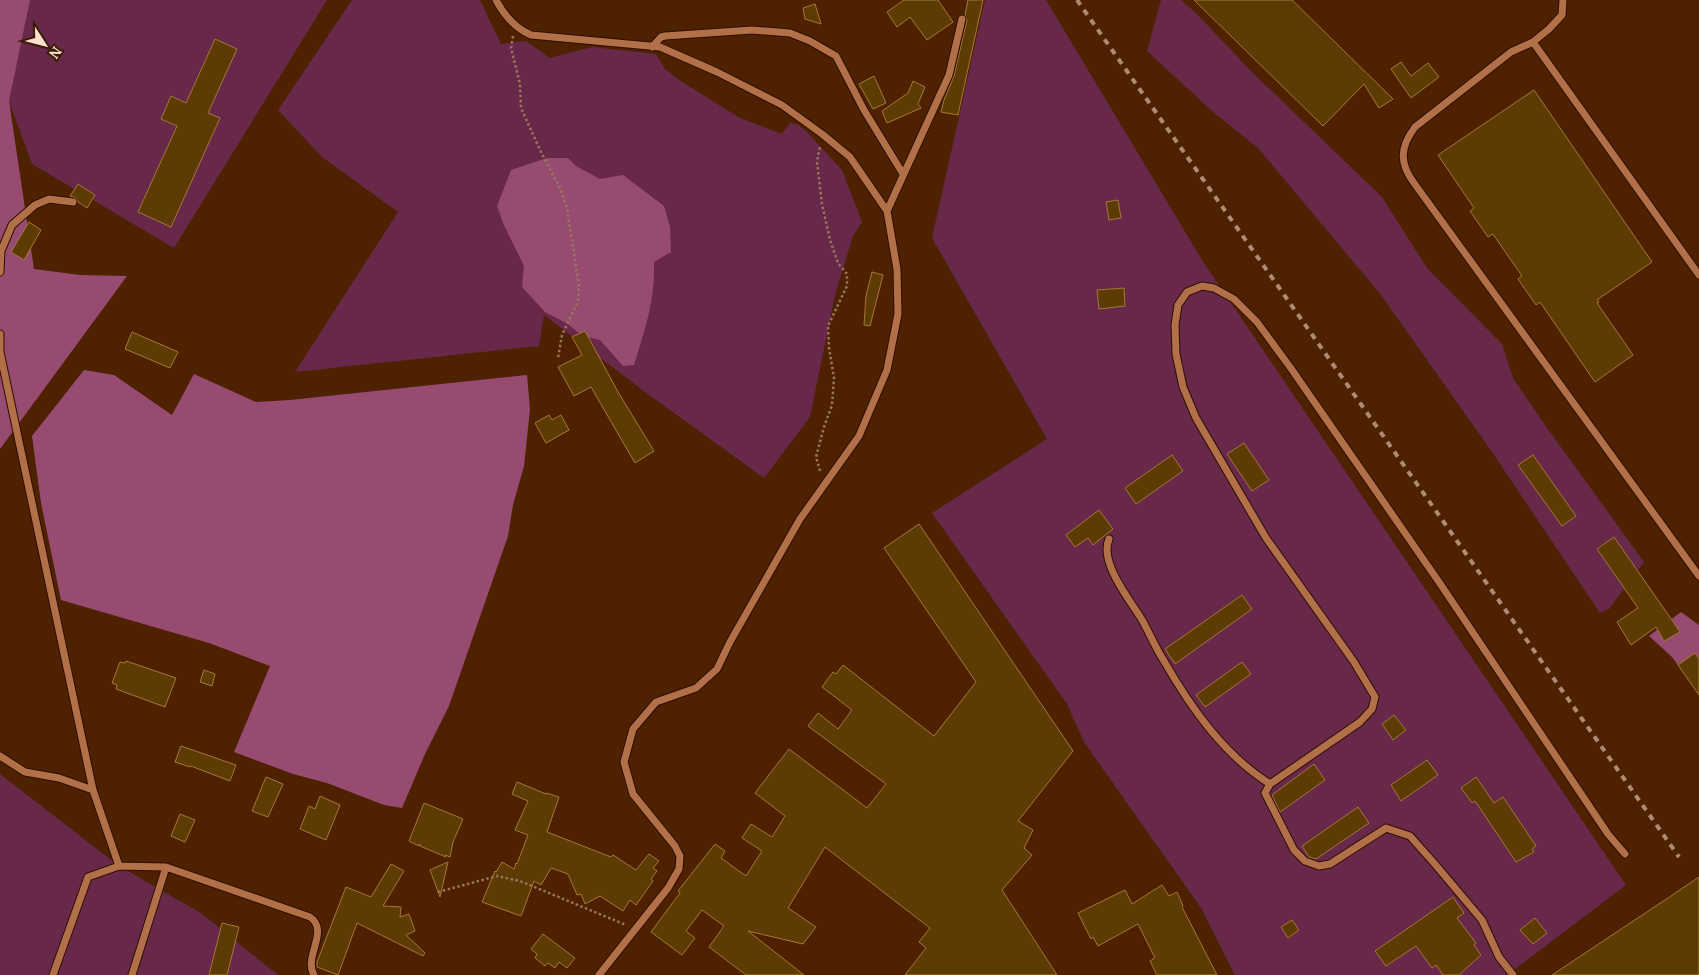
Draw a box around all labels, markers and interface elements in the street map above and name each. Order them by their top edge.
north arrow [20,20,70,70]
text: N [45,43,67,63]

